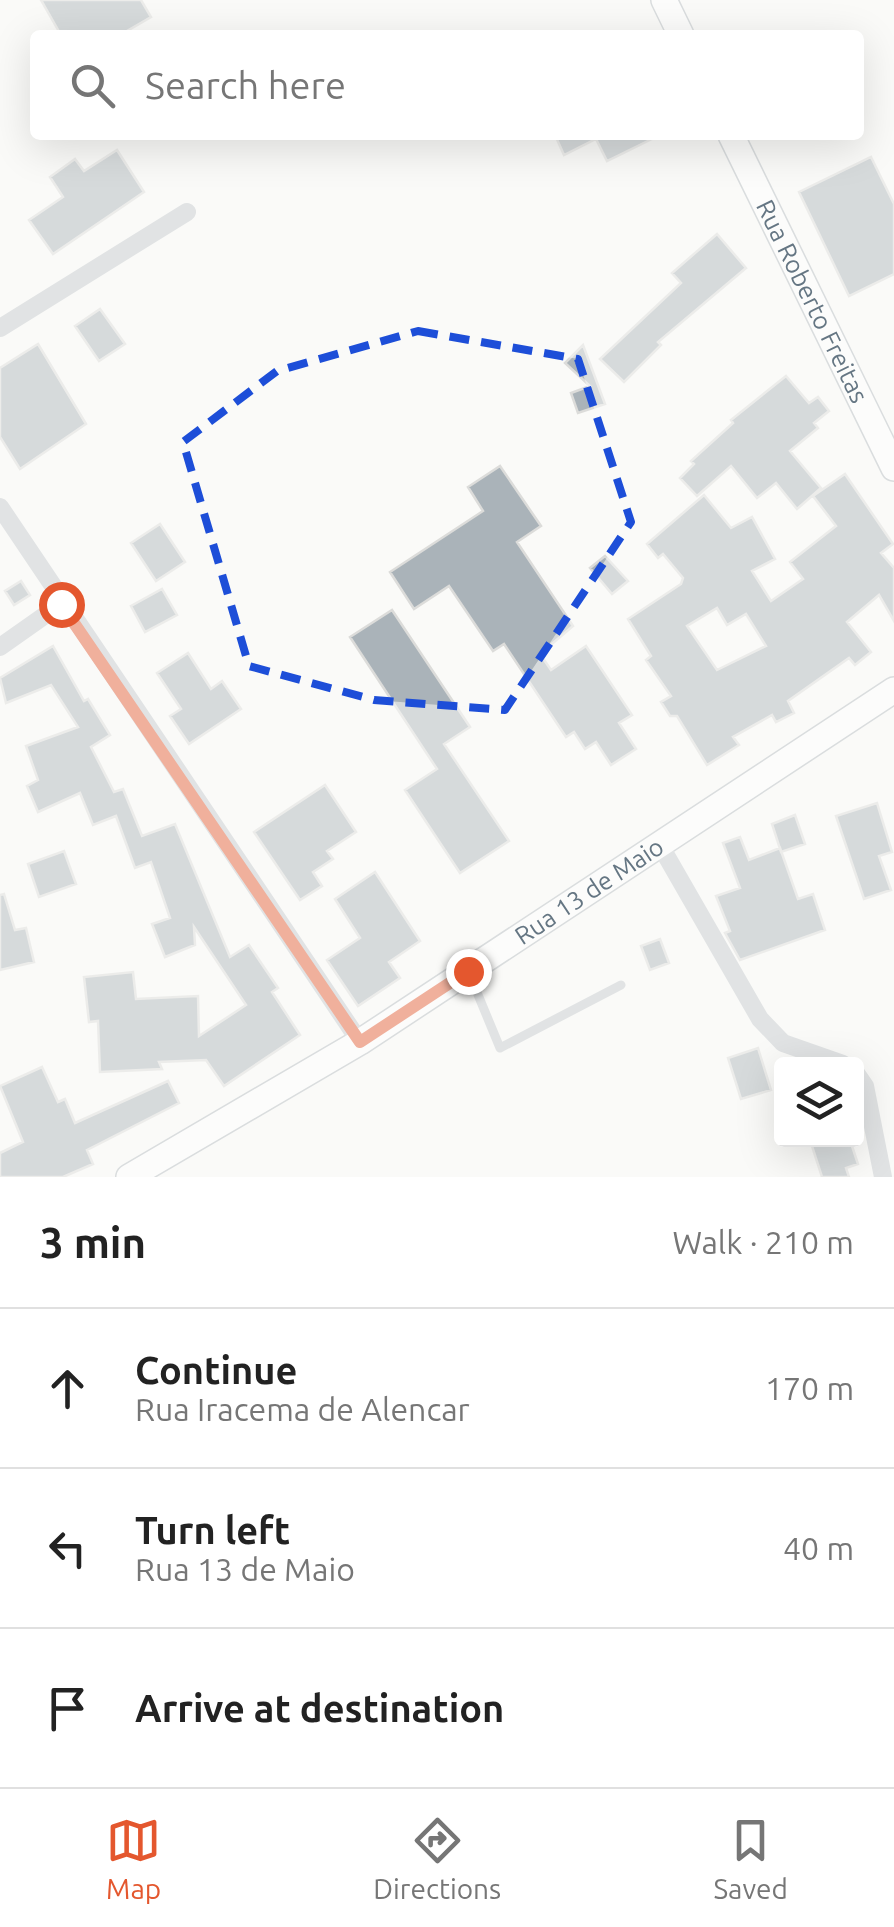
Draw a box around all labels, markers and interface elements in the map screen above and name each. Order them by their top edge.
search box [30,30,864,140]
icon: search [65,58,120,113]
text: Search here [145,64,346,106]
street label: Rua Roberto Freitas [751,195,874,407]
route start [39,582,85,628]
street label: Rua 13 de Maio [510,832,669,950]
route end [446,949,492,995]
map controls [774,1057,864,1147]
button: layers [774,1057,864,1147]
text: 3 min [40,1219,146,1266]
text: Walk · 210 m [672,1224,854,1260]
text: Continue [135,1349,297,1391]
icon: ahead [40,1361,95,1416]
text: 170 m [765,1370,854,1406]
text: Rua Iracema de Alencar [135,1391,470,1427]
text: Turn left [135,1509,290,1551]
icon: left [40,1521,95,1576]
text: 40 m [783,1530,854,1566]
text: Rua 13 de Maio [135,1551,355,1587]
icon: arrive [40,1681,95,1736]
text: Arrive at destination [135,1687,504,1729]
tab: Map [106,1813,161,1904]
tab: Directions [373,1813,501,1904]
tab: Saved [713,1813,788,1904]

